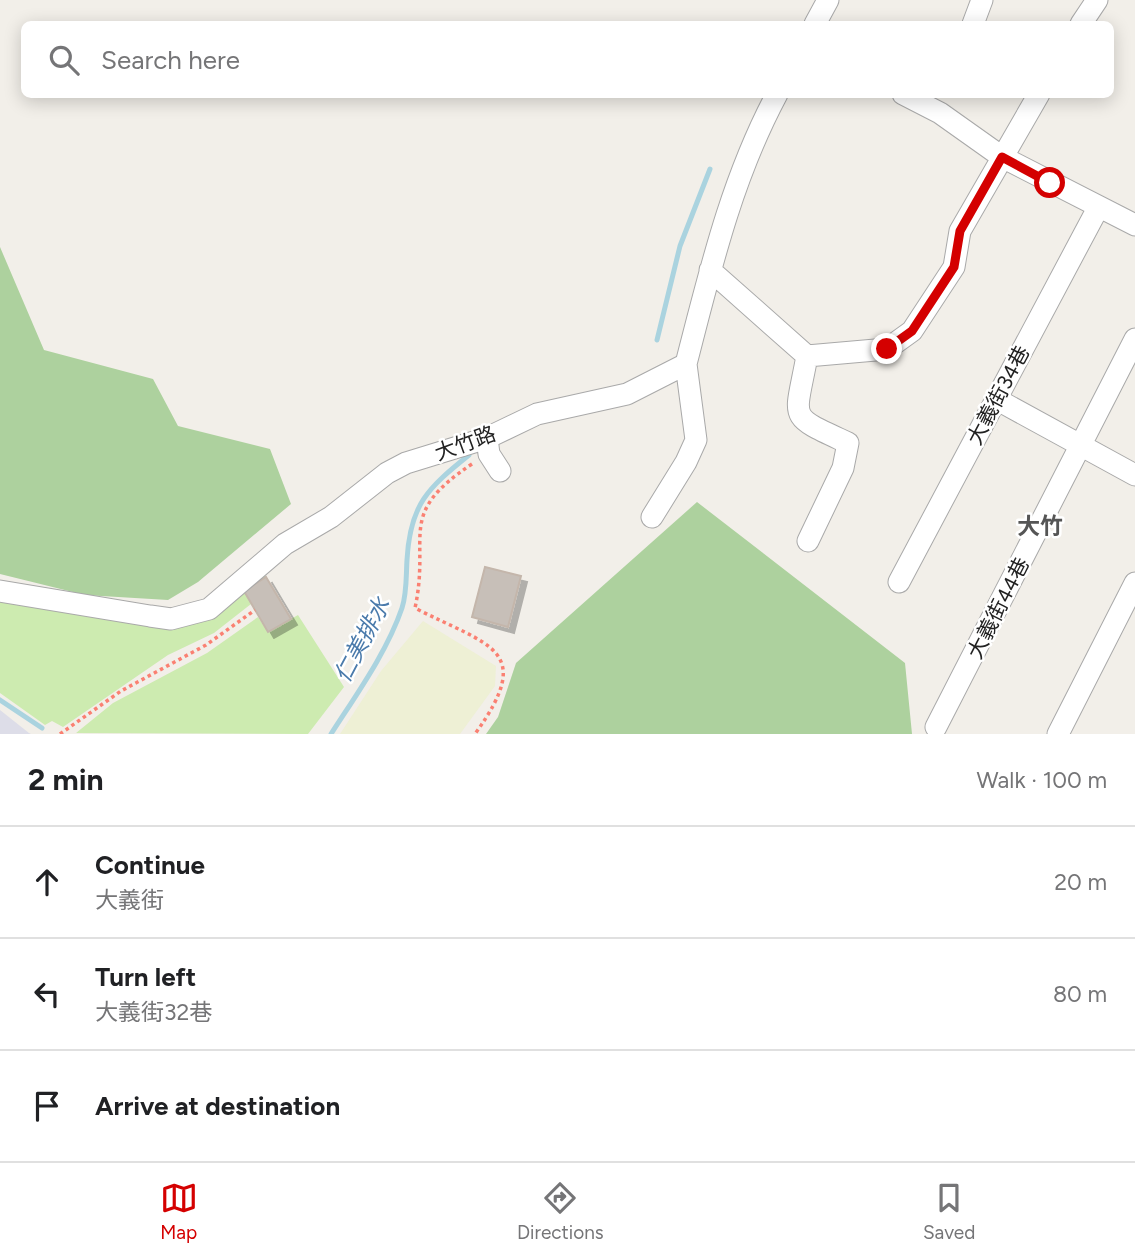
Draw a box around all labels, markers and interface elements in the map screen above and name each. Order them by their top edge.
search box [21,21,1114,98]
icon: search [45,41,83,79]
text: Search here [101,44,240,76]
route start [1034,167,1065,198]
route end [871,333,902,364]
street label: 大義街34巷 [962,341,1034,449]
street label: 大竹路 [431,420,499,466]
district label: 大竹 [1017,512,1063,540]
street label: 大義街44巷 [962,553,1034,663]
water label: 仁美排水 [328,592,396,687]
text: 2 min [28,761,104,798]
text: Walk · 100 m [976,766,1107,794]
text: Continue [95,849,205,881]
icon: ahead [28,863,66,901]
text: 20 m [1054,868,1107,896]
text: 大義街 [95,886,164,914]
text: Turn left [95,961,196,993]
icon: left [28,975,66,1013]
text: 80 m [1053,980,1107,1008]
text: 大義街32巷 [95,998,212,1026]
icon: arrive [28,1087,66,1125]
text: Arrive at destination [95,1090,340,1122]
tab: Map [160,1179,198,1244]
tab: Directions [517,1179,604,1244]
tab: Saved [923,1179,975,1244]

